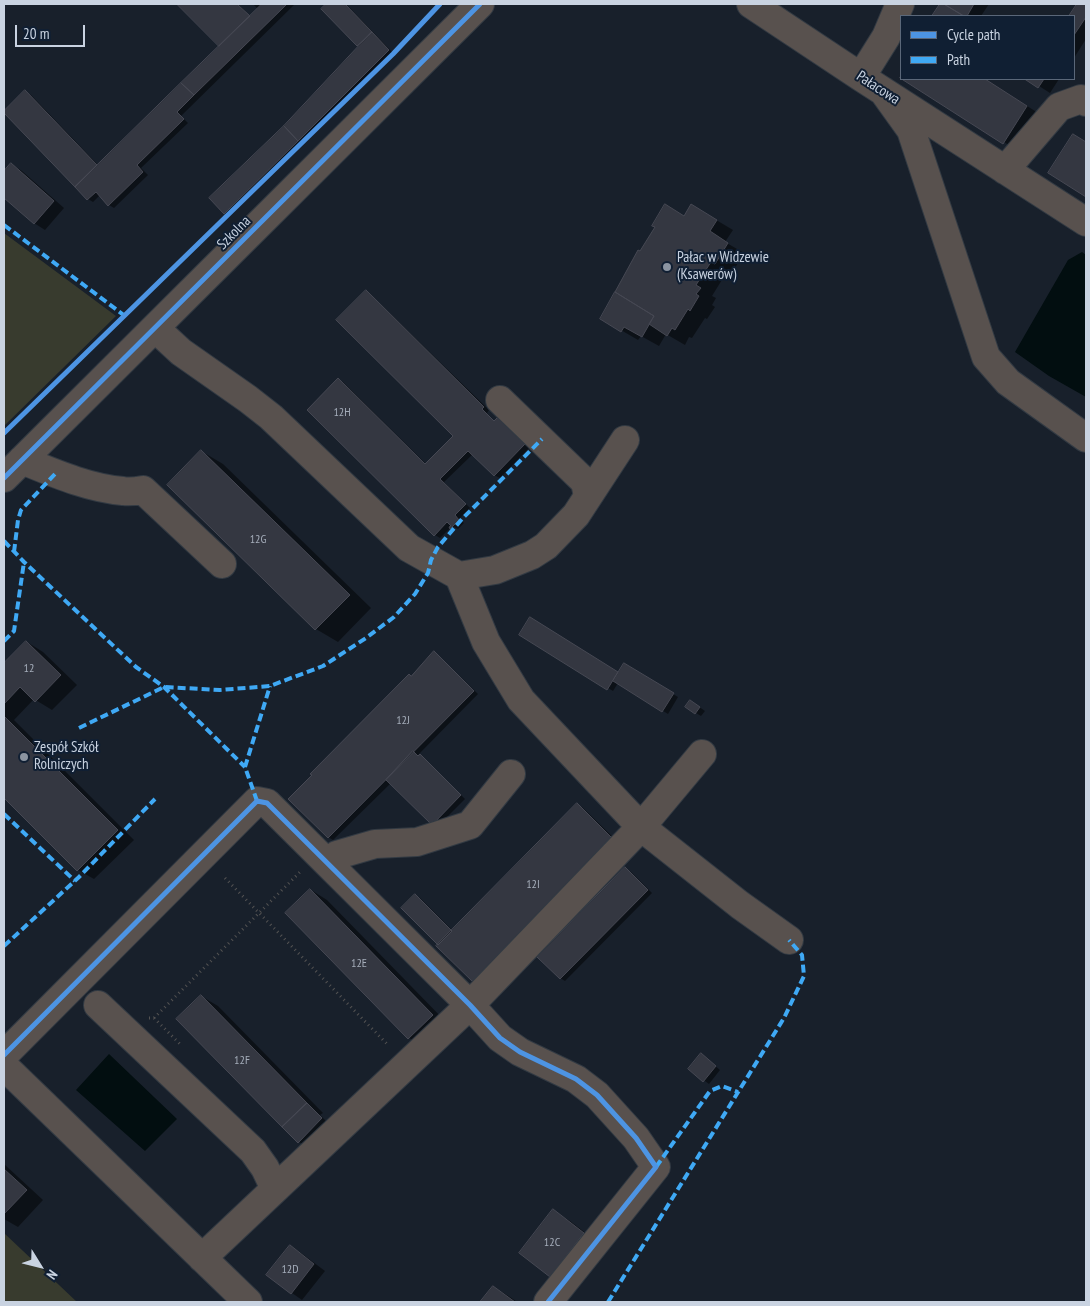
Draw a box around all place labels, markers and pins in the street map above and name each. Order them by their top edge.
place label: Pałac w Widzewie (Ksawerów) [677,249,769,284]
marker: Pałac w Widzewie (Ksawerów) [661,261,673,273]
place label: Zespół Szkół Rolniczych [34,739,98,774]
marker: Zespół Szkół Rolniczych [18,751,30,763]

